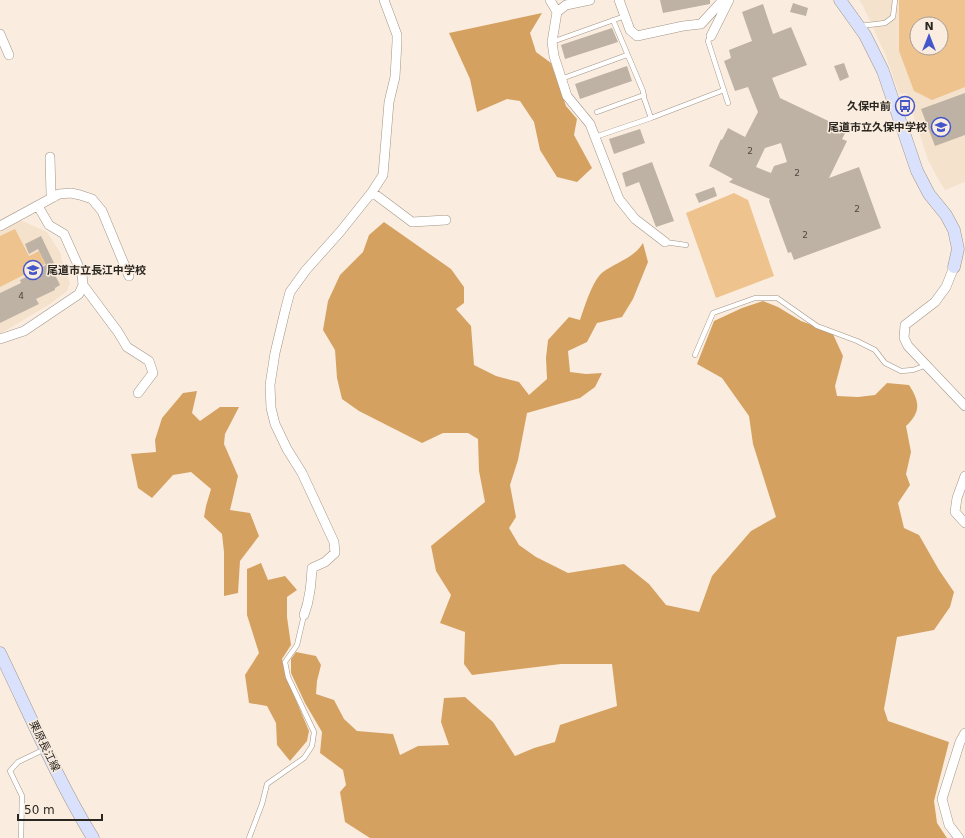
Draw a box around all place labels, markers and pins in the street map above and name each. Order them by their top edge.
bus stop icon: 久保中前 [894,95,916,117]
place label: 久保中前 [847,100,891,113]
school or university icon: 尾道市立久保中学校 [930,116,952,138]
place label: 尾道市立久保中学校 [828,121,927,134]
school or university icon: 尾道市立長江中学校 [22,259,44,281]
place label: 尾道市立長江中学校 [47,264,146,277]

